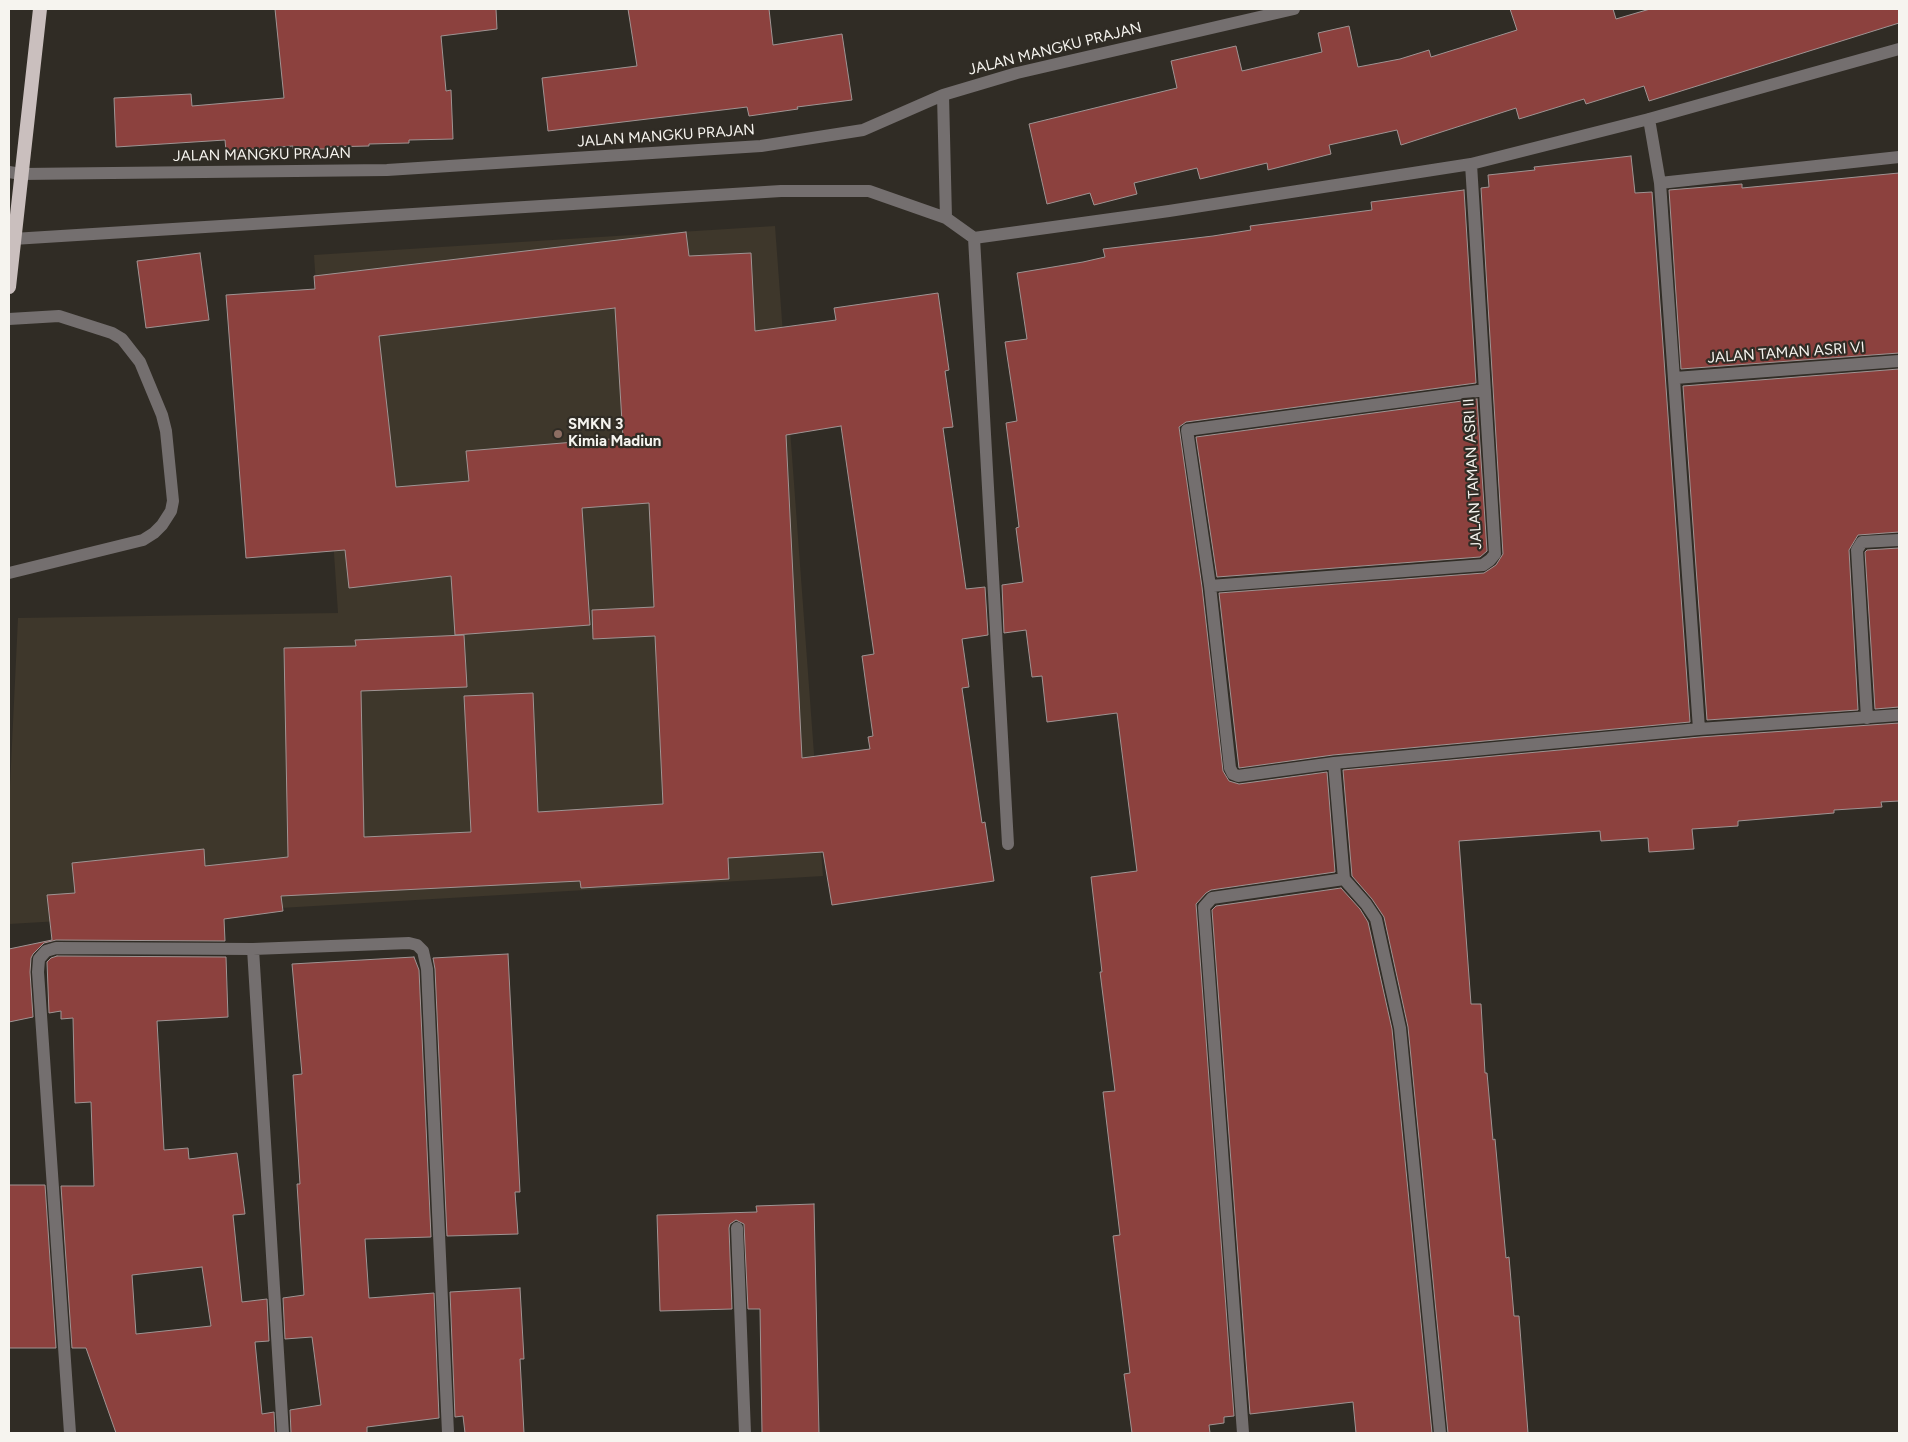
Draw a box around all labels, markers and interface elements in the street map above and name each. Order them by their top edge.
street label: JALAN MANGKU PRAJAN [966,19,1144,79]
street label: JALAN MANGKU PRAJAN [576,121,756,151]
street label: JALAN MANGKU PRAJAN [173,144,351,166]
street label: JALAN TAMAN ASRI VI [1707,339,1865,367]
street label: JALAN TAMAN ASRI II [1460,398,1486,550]
place label: SMKN 3 Kimia Madiun [568,416,661,451]
marker: SMKN 3 Kimia Madiun [552,428,564,440]

